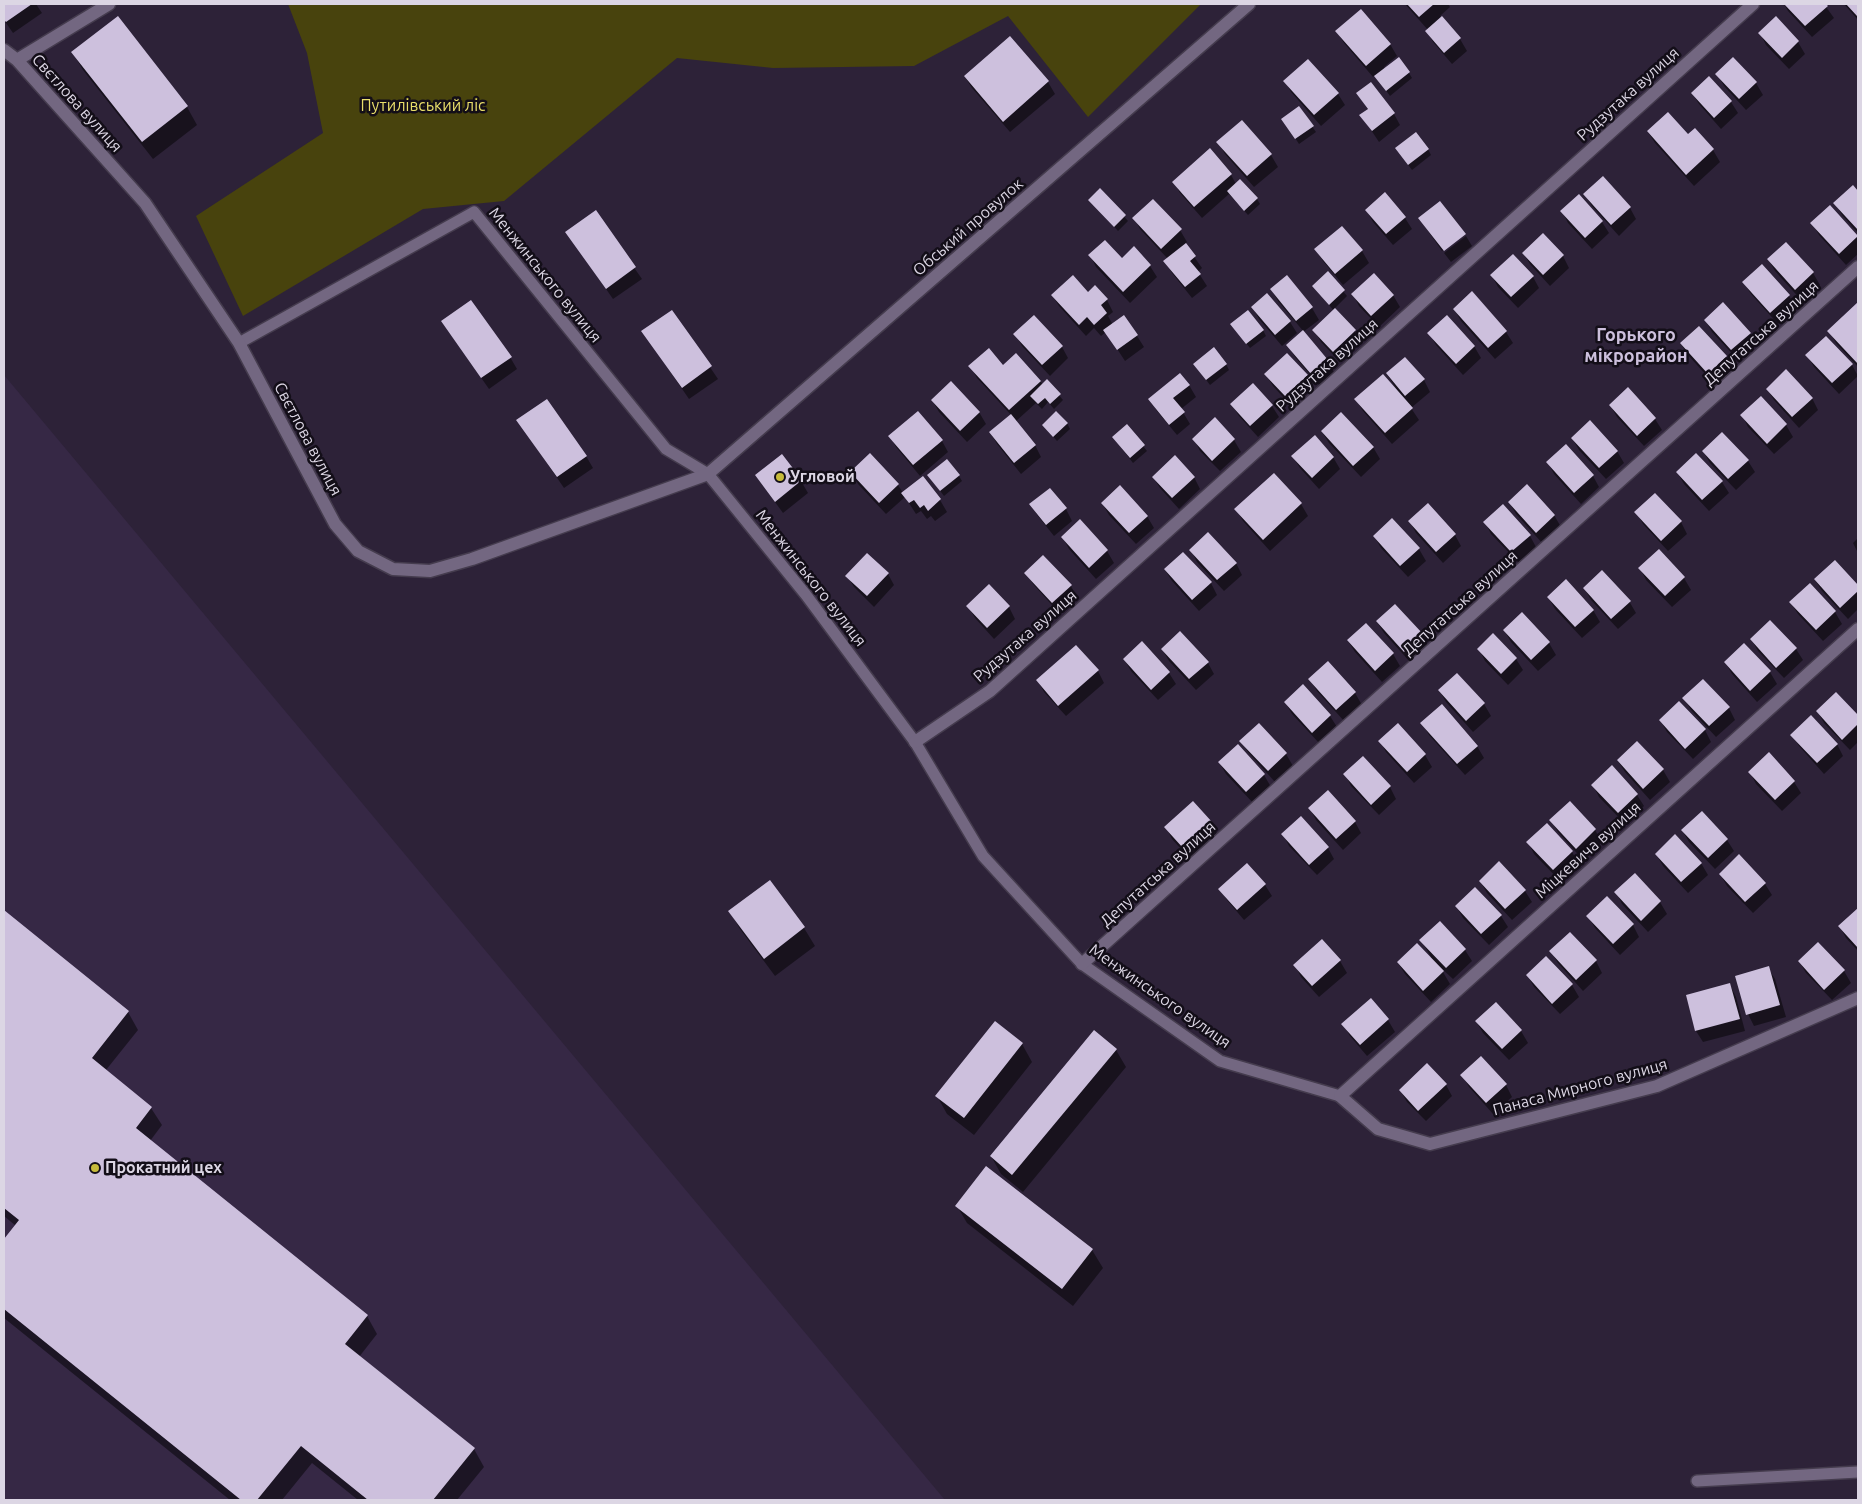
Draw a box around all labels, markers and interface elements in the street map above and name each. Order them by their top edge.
street label: Рудзутака вулиця [1573,43,1683,145]
street label: Свєтлова вулиця [28,50,126,156]
park label: Путилівський ліс [360,96,486,116]
street label: Обський провулок [909,174,1027,280]
street label: Менжинського вулиця [485,204,605,346]
street label: Депутатська вулиця [1699,276,1823,390]
street label: Рудзутака вулиця [1272,314,1382,416]
district label: Горького мікрорайон [1584,324,1688,366]
street label: Свєтлова вулиця [270,379,346,499]
place label: Угловой [790,467,855,487]
marker: Угловой [774,471,786,483]
street label: Менжинського вулиця [752,506,870,650]
street label: Депутатська вулиця [1398,546,1522,660]
street label: Рудзутака вулиця [969,586,1081,686]
street label: Міцкевича вулиця [1531,798,1645,902]
street label: Депутатська вулиця [1096,817,1220,931]
street label: Менжинського вулиця [1086,940,1234,1052]
street label: Панаса Мирного вулиця [1491,1054,1669,1120]
place label: Прокатний цех [105,1158,222,1178]
marker: Прокатний цех [89,1162,101,1174]

